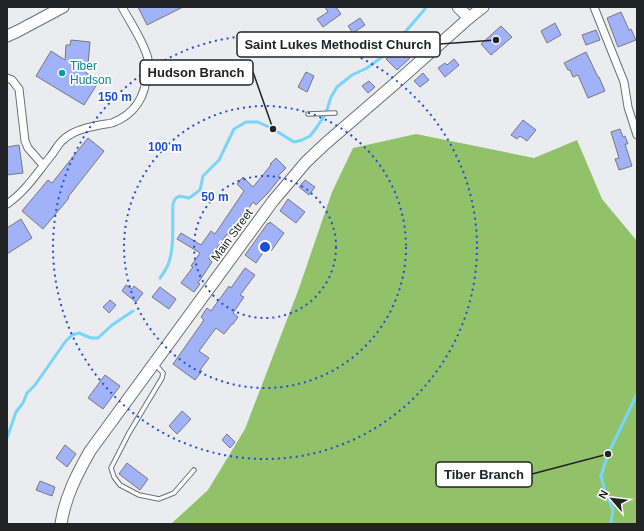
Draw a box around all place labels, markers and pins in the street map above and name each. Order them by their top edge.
callout: Saint Lukes Methodist Church [237,32,440,57]
place label: Tiber Hudson [70,59,111,87]
callout: Hudson Branch [140,60,253,85]
marker: Tiber Hudson [57,68,67,78]
centre of rings [258,240,272,254]
callout: Tiber Branch [436,462,532,487]

